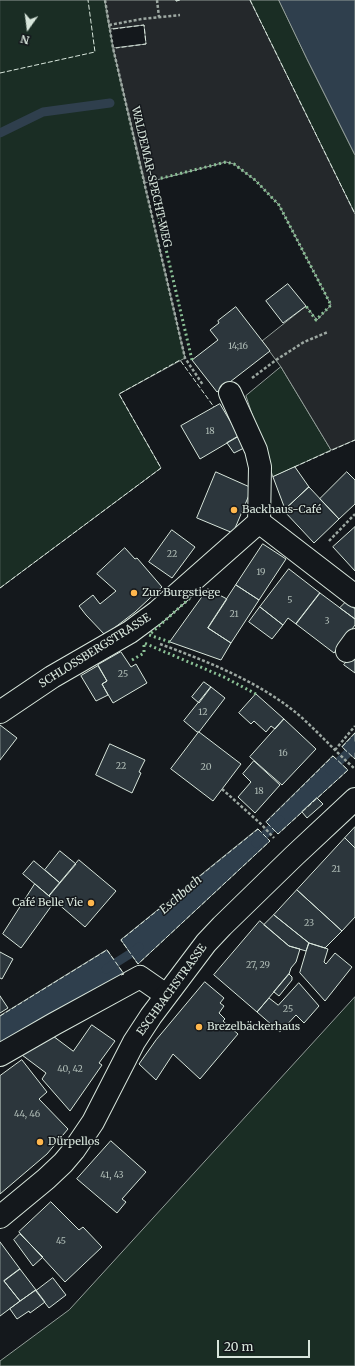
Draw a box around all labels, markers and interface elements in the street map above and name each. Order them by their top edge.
north arrow [8,8,48,48]
text: N [19,32,31,47]
street label: WALDEMAR-SPECHT-WEG [128,105,174,249]
house number: 14;16 [228,341,248,351]
house number: 18 [205,426,215,436]
place label: Backhaus-Café [242,503,321,517]
marker: Backhaus-Café [229,505,239,515]
house number: 22 [167,549,177,559]
house number: 19 [256,567,266,577]
place label: Zur Burgstiege [142,586,220,600]
marker: Zur Burgstiege [129,588,139,598]
house number: 5 [287,595,293,605]
house number: 21 [229,609,239,619]
street label: SCHLOSSBERGSTRASSE [37,611,153,691]
house number: 3 [324,616,330,626]
house number: 25 [118,669,128,679]
house number: 12 [198,707,208,717]
house number: 16 [278,748,288,758]
house number: 22 [116,761,126,771]
house number: 20 [201,762,211,772]
house number: 18 [254,786,264,796]
house number: 21 [331,864,341,874]
water label: Eschbach [157,873,205,917]
place label: Café Belle Vie [12,896,83,910]
marker: Café Belle Vie [86,898,96,908]
house number: 23 [304,918,314,928]
street label: ESCHBACHSTRASSE [134,942,210,1038]
house number: 27, 29 [246,960,270,970]
house number: 25 [283,1004,293,1014]
place label: Brezelbäckerhaus [207,1020,300,1034]
marker: Brezelbäckerhaus [194,1022,204,1032]
house number: 40, 42 [57,1064,83,1074]
house number: 44, 46 [14,1109,40,1119]
place label: Dürpellos [48,1135,100,1149]
marker: Dürpellos [35,1137,45,1147]
house number: 41, 43 [100,1170,124,1180]
house number: 45 [56,1236,66,1246]
scale bar [219,1332,312,1358]
text: 20 m [224,1339,253,1354]

